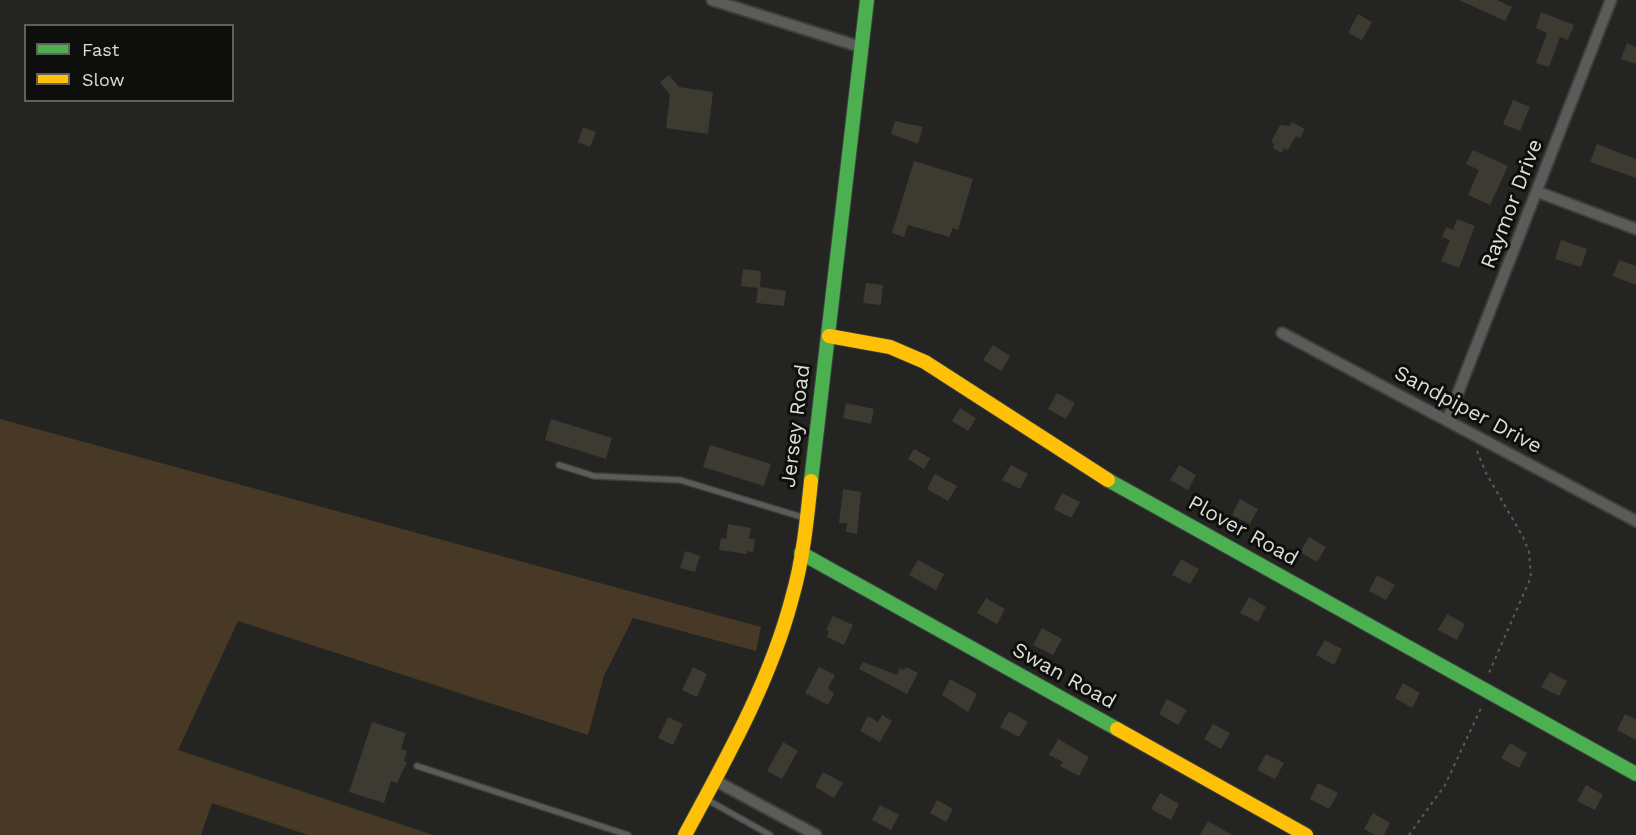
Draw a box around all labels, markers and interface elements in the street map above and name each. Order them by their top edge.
legend [24,24,234,102]
text: Fast [82,39,119,60]
text: Slow [82,69,125,90]
street label: Raymor Drive [1476,136,1548,272]
street label: Sandpiper Drive [1390,361,1546,459]
street label: Jersey Road [776,363,816,489]
street label: Plover Road [1184,490,1302,572]
street label: Swan Road [1008,637,1120,715]

